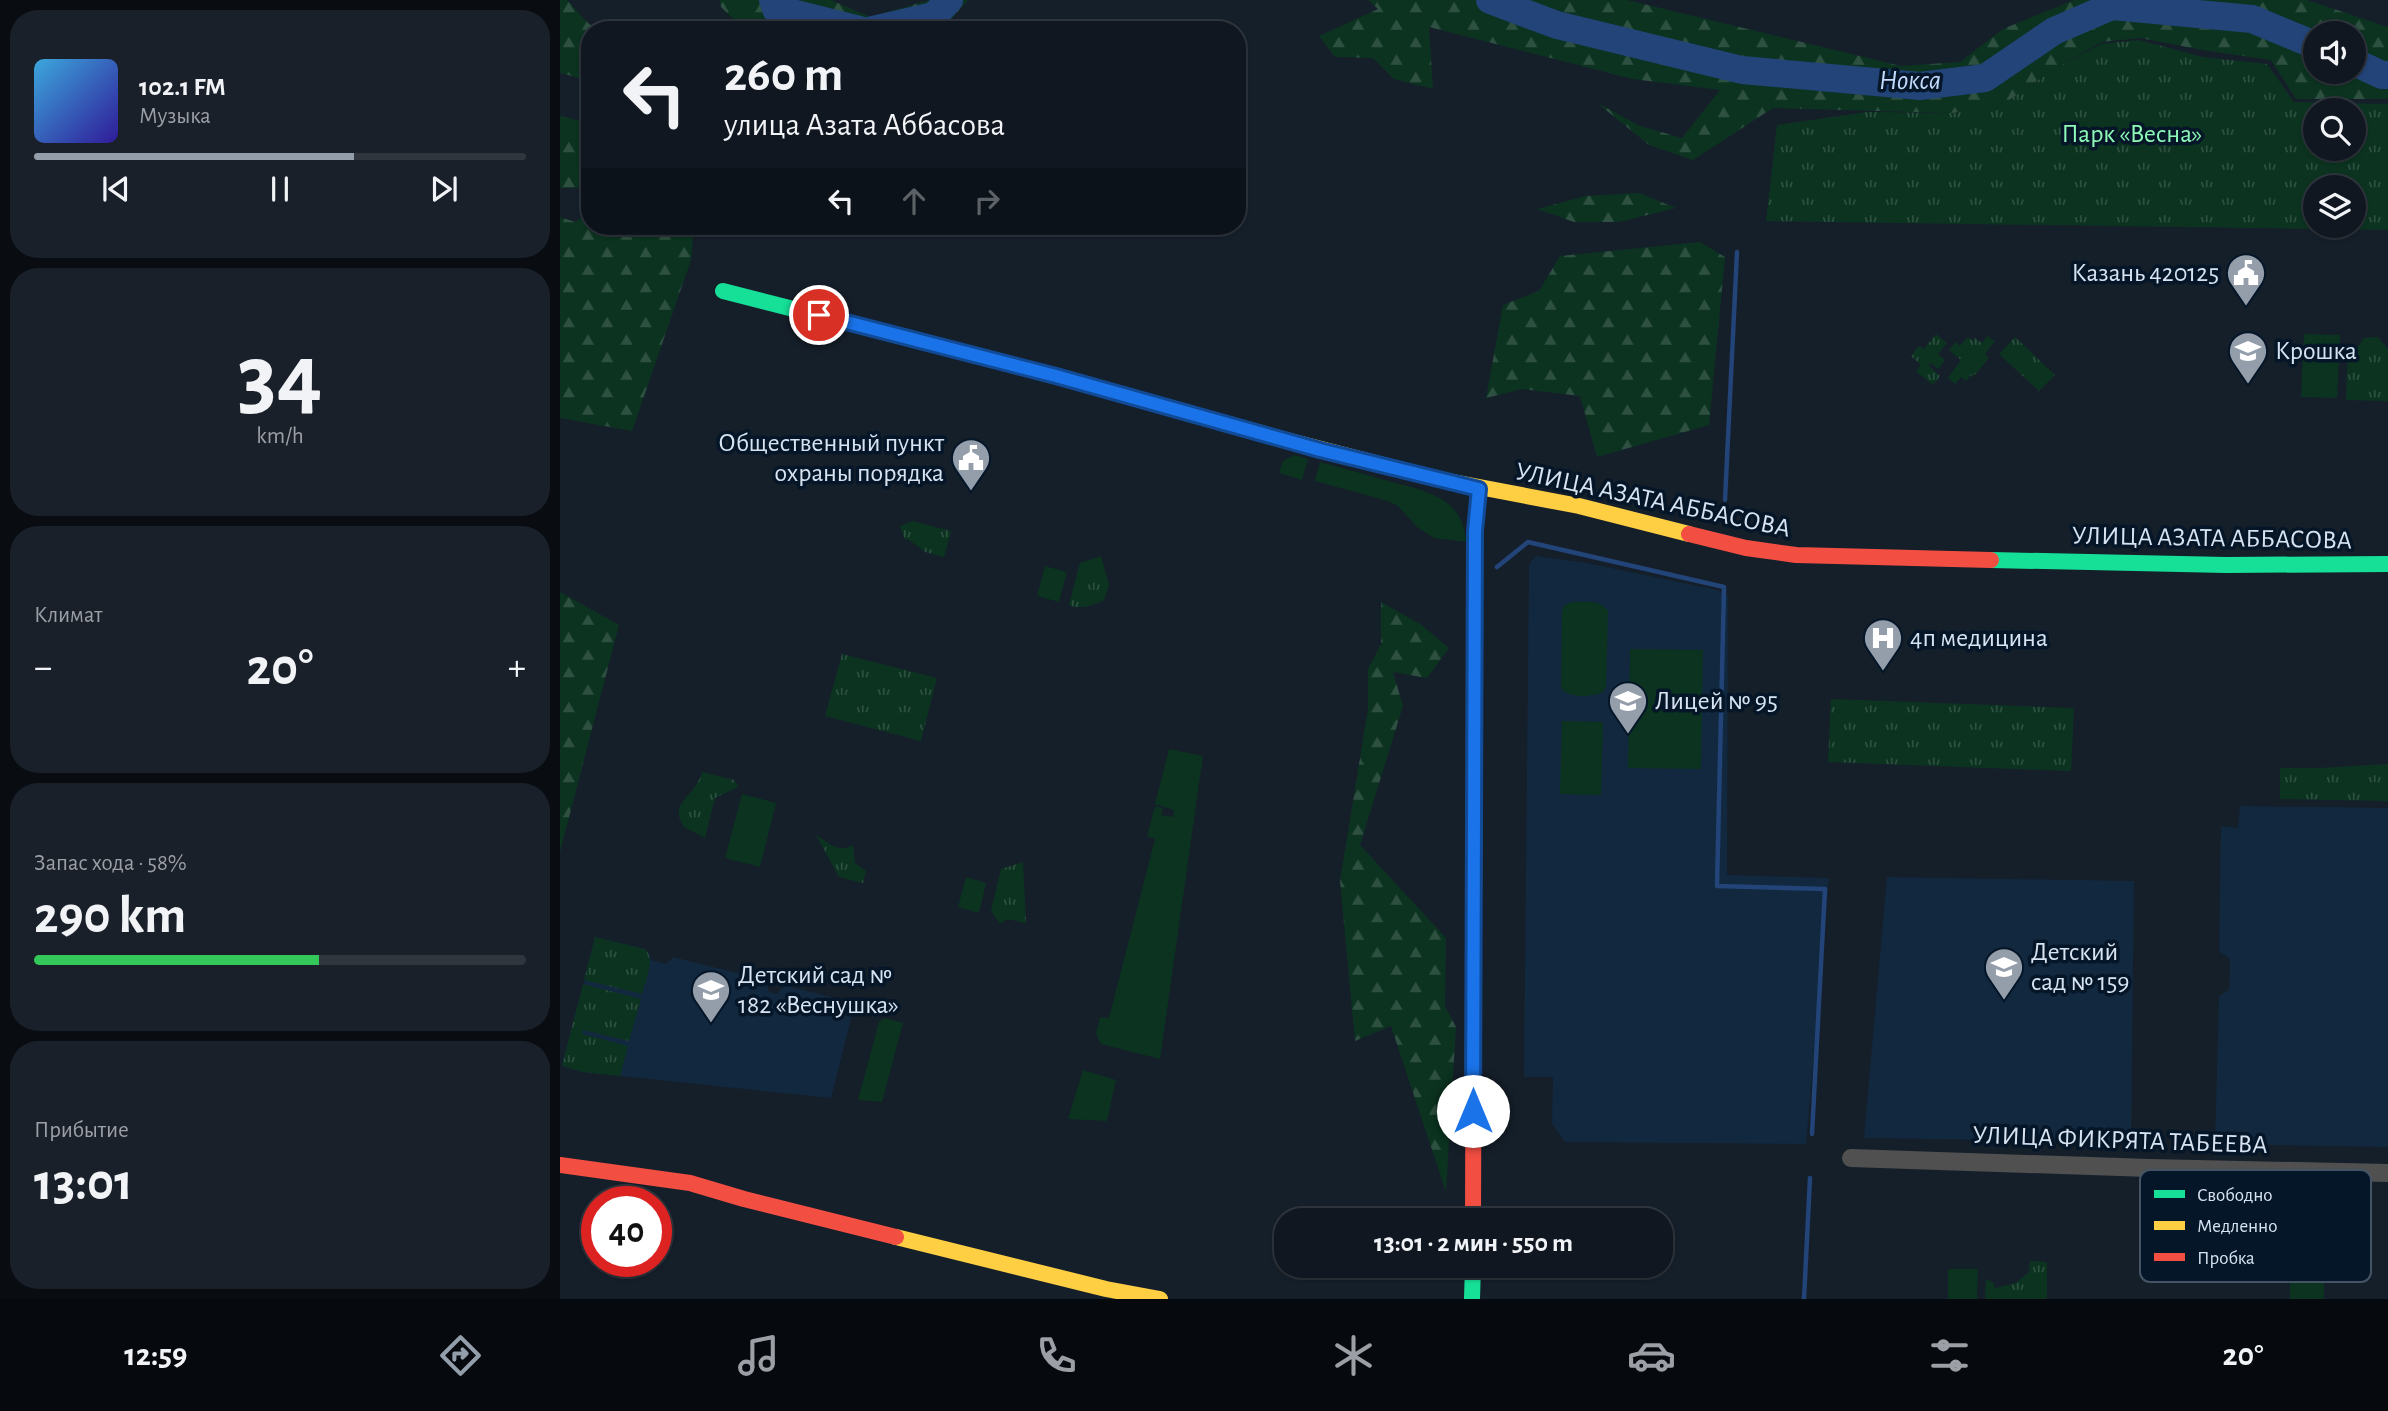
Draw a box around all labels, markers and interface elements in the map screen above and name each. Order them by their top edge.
map controls [2303,21,2366,238]
button: sound [2303,21,2366,84]
icon: left [609,49,700,140]
text: 260 m [724,51,843,100]
water label: Нокса [1879,67,1941,95]
text: 102.1 FM [139,74,226,100]
button: search [2303,98,2366,161]
text: Музыка [139,105,211,128]
text: улица Азата Аббасова [724,109,1005,141]
park label: Парк «Весна» [2062,121,2202,147]
icon: previous [97,170,135,208]
icon: pause [261,170,299,208]
icon: next [425,170,463,208]
button: layers [2303,175,2366,238]
icon: left [822,182,860,220]
icon: ahead [895,182,933,220]
icon: right [968,182,1006,220]
public building icon: Казань 420125 [2225,252,2267,307]
place label: Казань 420125 [2072,260,2219,286]
pin [789,285,849,345]
icon: arrive [800,296,838,334]
school or university icon: Крошка [2227,330,2269,385]
text: 34 [238,332,323,423]
place label: Крошка [2275,338,2357,364]
text: km/h [256,425,304,448]
place label: Общественный пункт охраны порядка [718,430,945,486]
public building icon: Общественный пункт охраны порядка [950,437,992,492]
street label: УЛИЦА АЗАТА АББАСОВА [1513,458,1793,542]
street label: УЛИЦА АЗАТА АББАСОВА [2072,523,2352,553]
text: Климат [34,604,103,627]
hospital icon: 4п медицина [1862,617,1904,672]
place label: 4п медицина [1910,625,2048,651]
text: 20° [247,642,313,694]
text: − [34,649,52,687]
text: + [508,649,526,687]
school or university icon: Лицей № 95 [1607,680,1649,735]
place label: Лицей № 95 [1655,688,1778,714]
text: Запас хода · 58% [34,852,187,875]
text: 290 km [34,890,186,942]
place label: Детский сад № 159 [2031,939,2130,995]
school or university icon: Детский сад № 159 [1983,946,2025,1001]
place label: Детский сад № 182 «Веснушка» [738,962,899,1018]
school or university icon: Детский сад № 182 «Веснушка» [690,969,732,1024]
position arrow [1436,1074,1510,1148]
text: Прибытие [34,1119,129,1142]
street label: УЛИЦА ФИКРЯТА ТАБЕЕВА [1972,1122,2268,1158]
text: 13:01 [34,1157,133,1209]
legend [2140,1170,2371,1282]
speed limit sign: 40 [581,1186,672,1277]
text: Свободно [2197,1186,2273,1205]
text: Медленно [2197,1217,2277,1236]
text: 13:01 · 2 мин · 550 m [1374,1230,1573,1256]
text: Пробка [2197,1249,2255,1268]
icon: directions [436,1331,485,1380]
icon: music [734,1331,783,1380]
icon: phone [1032,1331,1081,1380]
icon: climate [1329,1331,1378,1380]
icon: car [1627,1331,1676,1380]
icon: filters [1925,1331,1974,1380]
text: 12:59 [124,1339,188,1371]
text: 20° [2222,1339,2264,1371]

